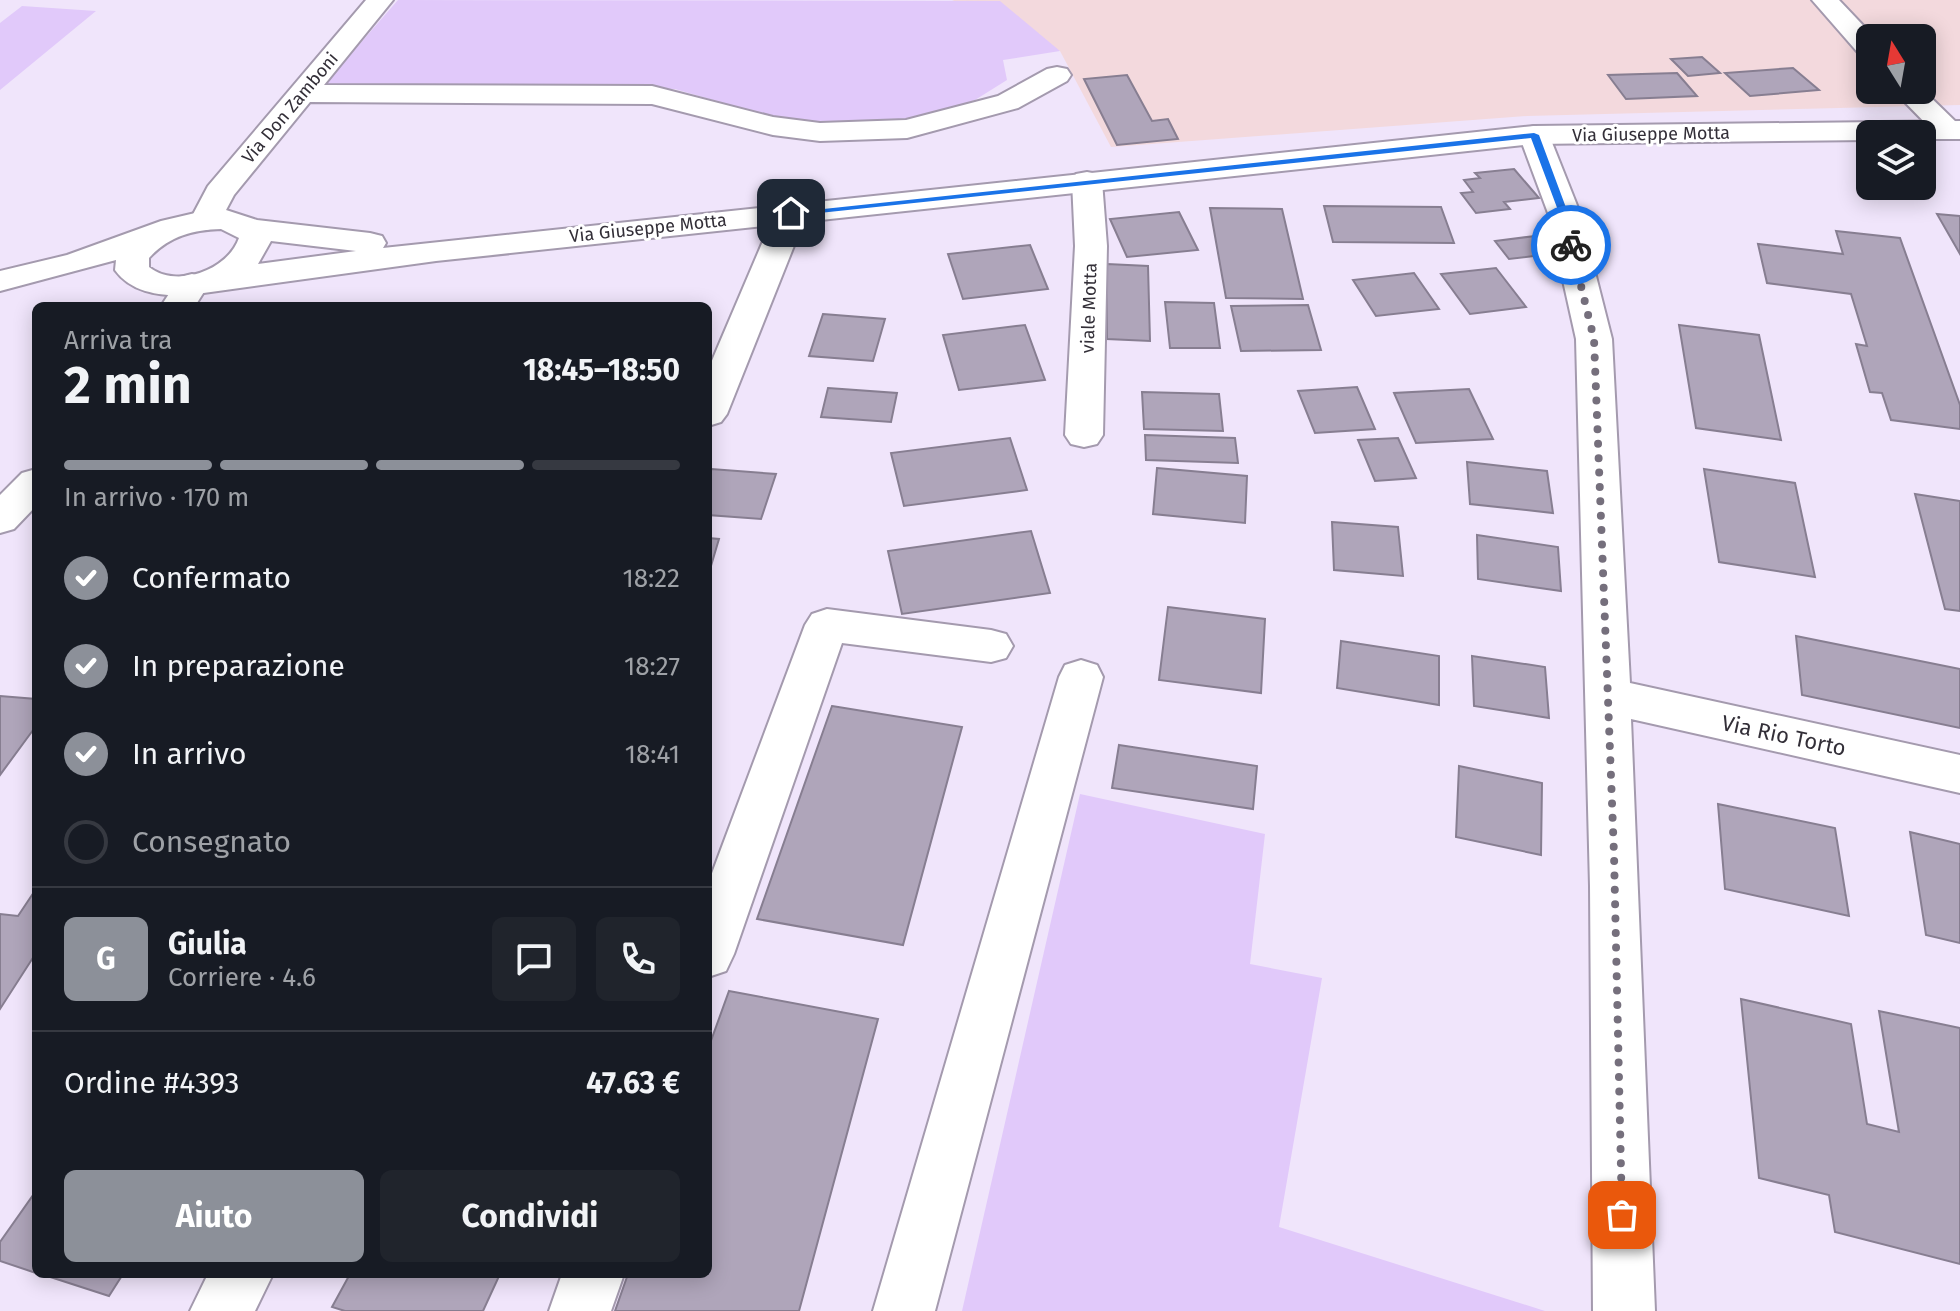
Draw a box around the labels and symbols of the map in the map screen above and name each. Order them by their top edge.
north arrow [1856,24,1936,104]
street label: Via Don Zamboni [237,48,343,168]
street label: Via Giuseppe Motta [1572,122,1730,146]
pin [757,179,825,247]
courier [1531,205,1611,285]
street label: Via Giuseppe Motta [568,209,728,247]
street label: viale Motta [1076,262,1102,354]
street label: Via Rio Torto [1719,709,1849,762]
pin [1588,1181,1656,1249]

